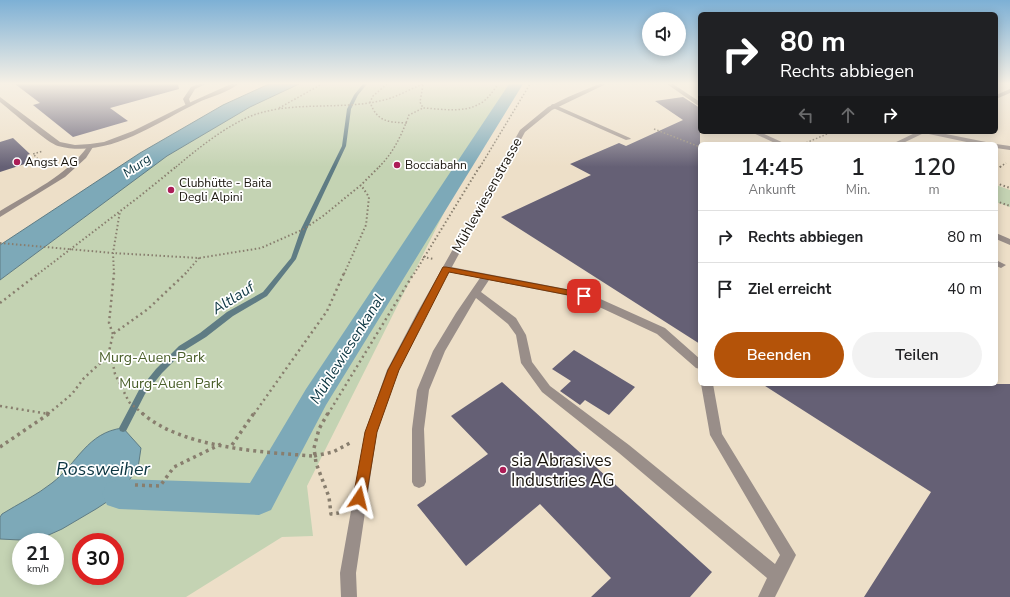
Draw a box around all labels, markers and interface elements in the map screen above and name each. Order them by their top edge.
map controls [642,12,686,56]
button: sound [642,12,686,56]
text: 80 m [780,23,846,61]
icon: right [714,28,766,80]
text: Rechts abbiegen [780,59,914,83]
icon: left [795,104,817,126]
icon: ahead [837,104,859,126]
icon: right [879,104,901,126]
street label: Mühlewiesenstrasse [448,134,526,256]
water label: Murg [119,150,155,182]
text: 14:45 [740,151,804,183]
text: 1 [851,151,865,183]
text: 120 [913,151,956,183]
place label: Angst AG [25,154,78,170]
marker: Angst AG [12,157,22,167]
place label: Bocciabahn [405,157,467,173]
marker: Bocciabahn [392,160,402,170]
place label: Clubhütte - Baita Degli Alpini [179,175,272,205]
text: Ankunft [749,181,795,199]
text: Min. [846,181,870,199]
text: m [929,181,940,199]
marker: Clubhütte - Baita Degli Alpini [166,185,176,195]
icon: right [714,226,736,248]
text: Rechts abbiegen [748,227,863,247]
text: 80 m [947,227,982,247]
water label: Altlauf [207,276,260,319]
icon: arrive [714,278,736,300]
pin [567,279,601,313]
text: Ziel erreicht [748,279,831,299]
text: 40 m [947,279,982,299]
icon: arrive [573,285,595,307]
water label: Mühlewiesenkanal [305,290,389,408]
button: Beenden [714,332,844,378]
button: Teilen [852,332,982,378]
park label: Murg-Auen-Park [99,348,206,367]
park label: Murg-Auen Park [119,374,224,393]
place label: sia Abrasives Industries AG [511,449,615,492]
water label: Rossweiher [56,457,151,481]
marker: sia Abrasives Industries AG [498,465,508,475]
position arrow [338,477,380,519]
speed limit sign: 30 [72,533,124,585]
text: 21 [26,540,50,567]
text: km/h [27,562,49,576]

